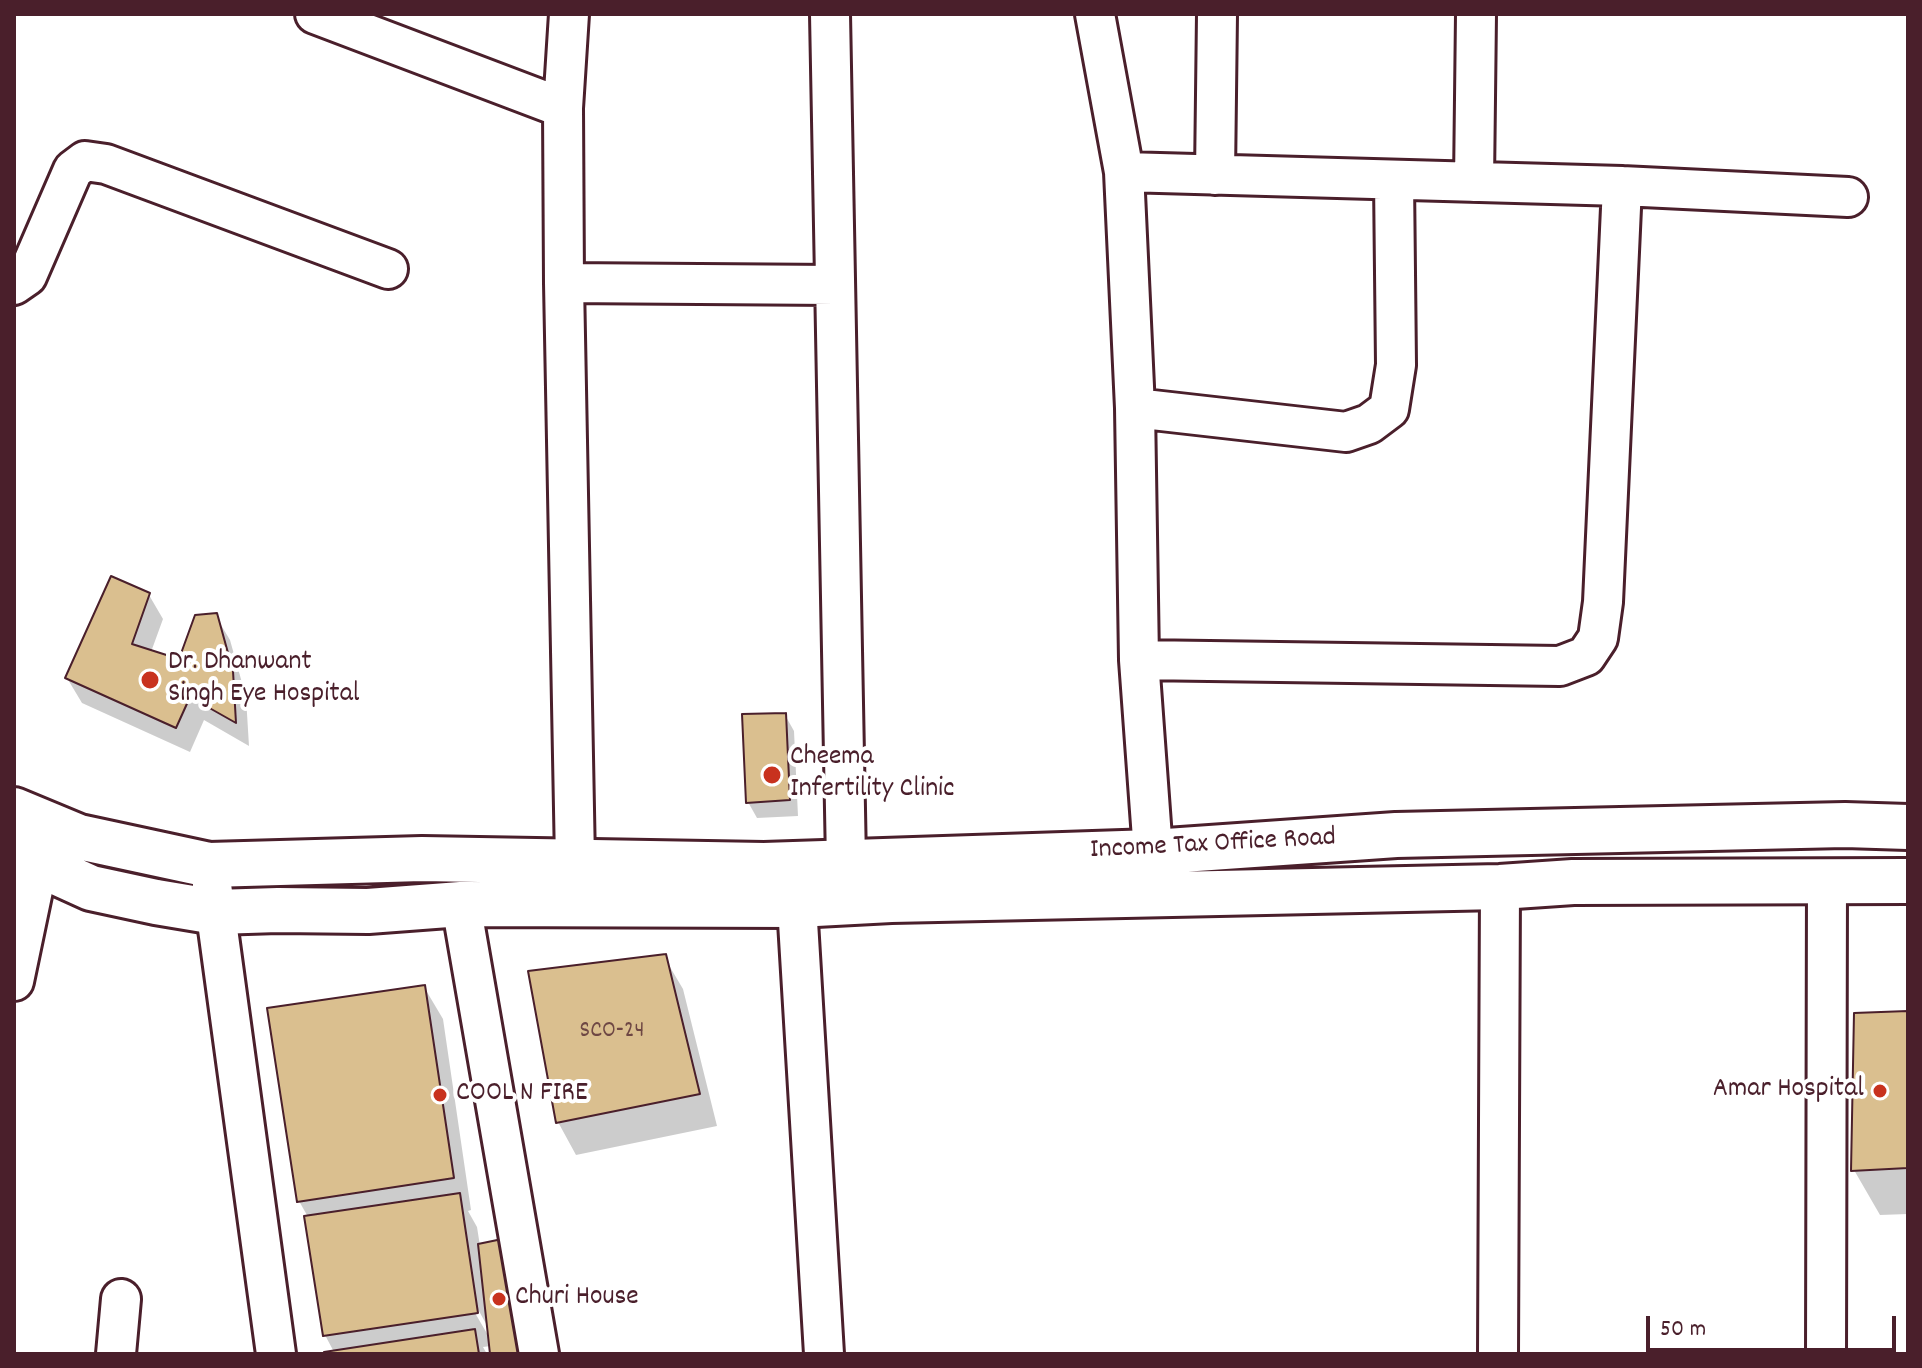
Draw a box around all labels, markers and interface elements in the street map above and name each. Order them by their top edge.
place label: Dr. Dhanwant Singh Eye Hospital [168,647,359,713]
marker: Dr. Dhanwant Singh Eye Hospital [139,669,161,691]
place label: Cheema Infertility Clinic [790,742,954,808]
marker: Cheema Infertility Clinic [761,764,783,786]
street label: Income Tax Office Road [1089,823,1337,869]
house number: SCO-24 [580,1019,644,1047]
place label: Amar Hospital [1713,1074,1864,1108]
place label: COOL N FIRE [456,1078,588,1112]
marker: Amar Hospital [1871,1082,1889,1100]
marker: COOL N FIRE [431,1086,449,1104]
place label: Churi House [515,1282,639,1316]
marker: Churi House [490,1290,508,1308]
scale bar [1650,1300,1900,1350]
text: 50 m [1660,1313,1706,1347]

